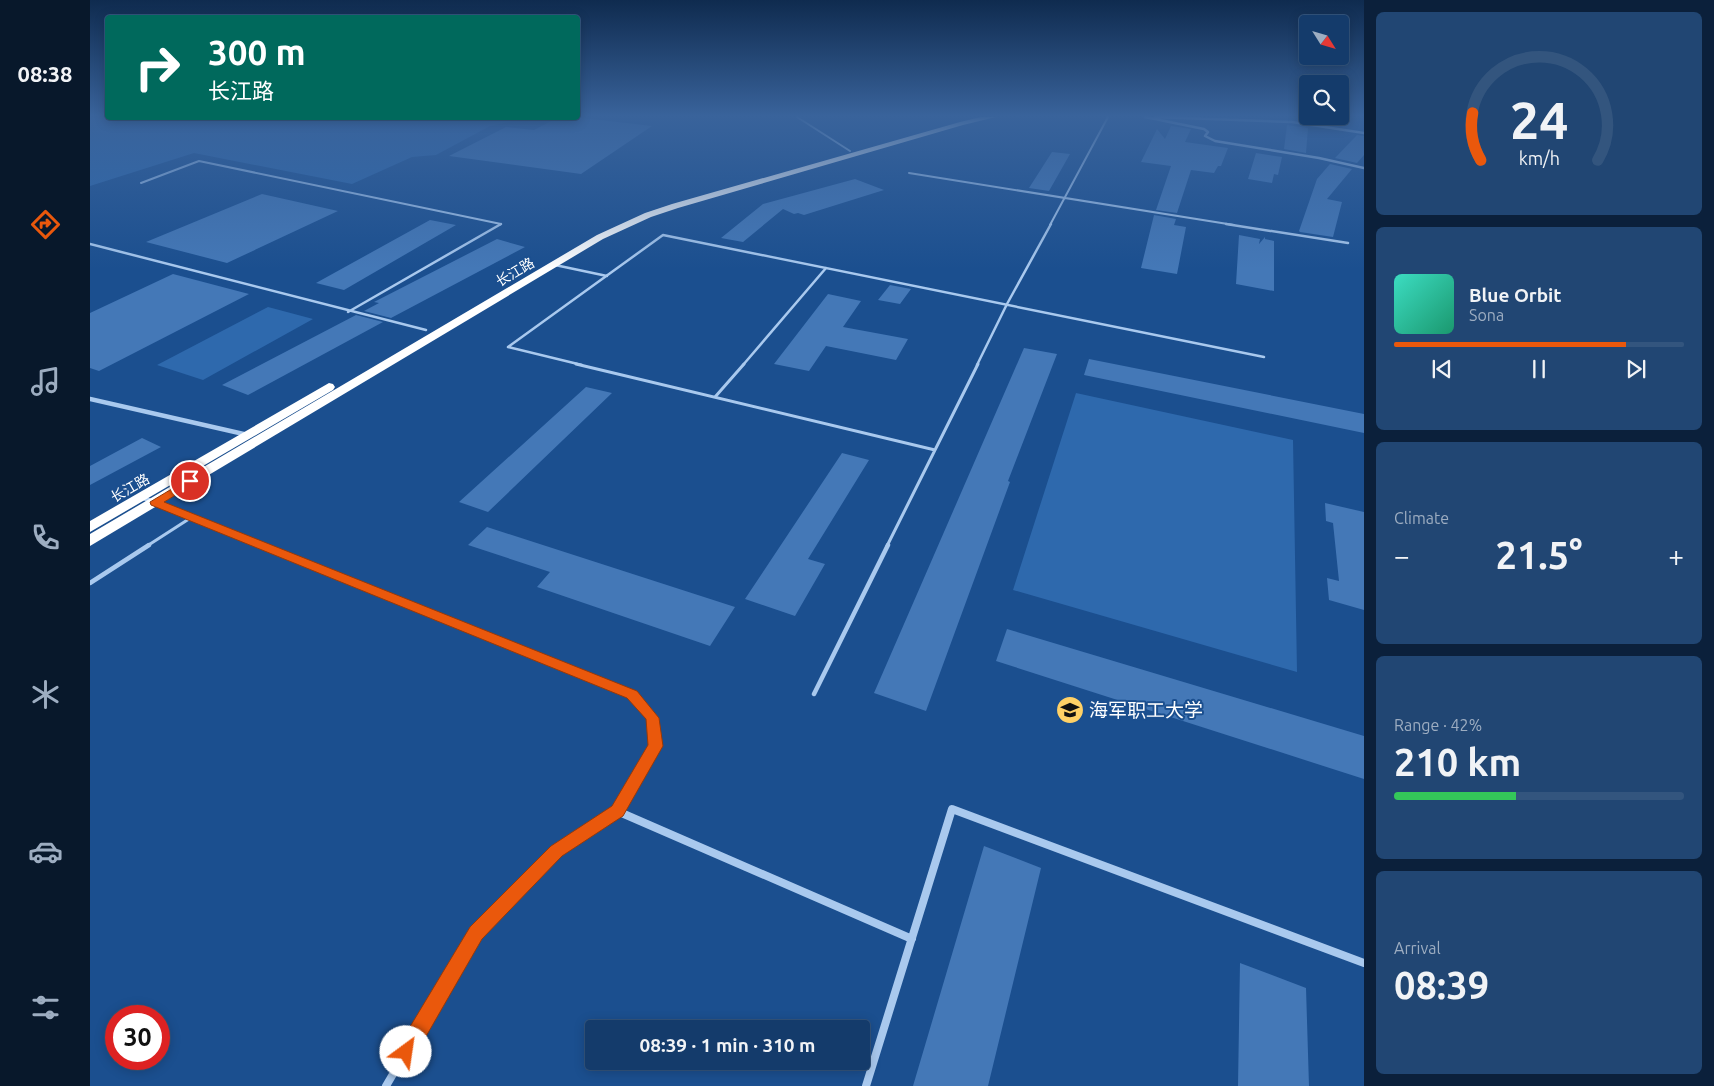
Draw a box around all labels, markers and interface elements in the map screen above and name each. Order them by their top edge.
north arrow [1299,15,1349,65]
map controls [1299,15,1349,125]
text: 300 m [208,32,306,72]
icon: right [125,35,190,100]
text: 08:38 [17,61,73,86]
button: search [1299,75,1349,125]
text: 长江路 [208,78,274,103]
text: 24 [1510,91,1568,149]
text: km/h [1518,148,1560,168]
icon: directions [28,207,63,242]
street label: 长江路 [493,254,537,290]
text: Blue Orbit [1469,284,1562,306]
text: Sona [1469,306,1504,324]
icon: previous [1428,355,1456,383]
icon: pause [1525,355,1553,383]
icon: next [1622,355,1650,383]
icon: music [28,364,63,399]
pin [169,460,211,502]
icon: arrive [176,467,204,495]
street label: 长江路 [108,471,152,505]
text: Climate [1394,509,1449,527]
icon: phone [28,520,63,555]
text: 21.5° [1495,534,1583,576]
text: − [1394,540,1410,571]
text: + [1668,540,1684,571]
icon: climate [28,677,63,712]
school or university icon: 海军职工大学 [1055,695,1085,725]
place label: 海军职工大学 [1089,699,1203,721]
text: Range · 42% [1394,716,1482,734]
text: 210 km [1394,741,1521,783]
icon: car [28,834,63,869]
text: Arrival [1394,939,1441,957]
text: 08:39 [1394,964,1489,1006]
icon: filters [28,990,63,1025]
speed limit sign: 30 [105,1005,170,1070]
position arrow [379,1025,431,1077]
text: 08:39 · 1 min · 310 m [640,1034,815,1056]

